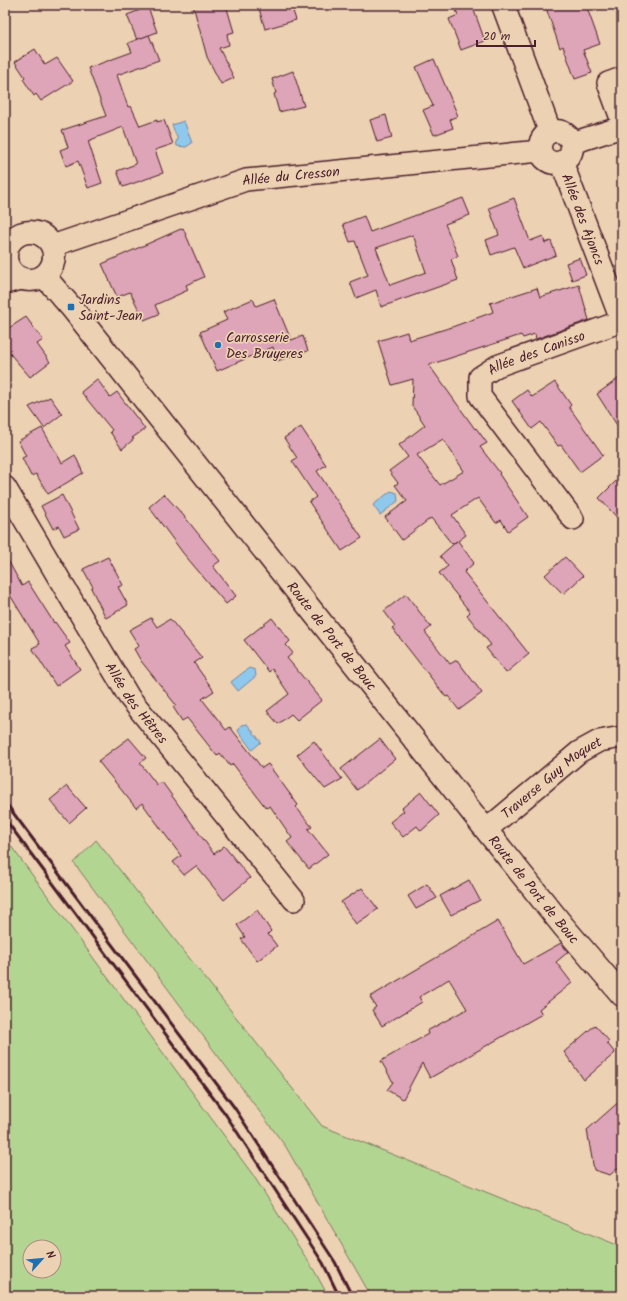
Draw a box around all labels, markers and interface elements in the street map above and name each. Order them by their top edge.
scale bar [477,22,535,48]
text: 20 m [483,27,511,46]
street label: Allée du Cresson [241,161,341,192]
street label: Allée des Ajoncs [555,170,610,268]
place label: Jardins Saint-Jean [79,289,143,327]
marker: Jardins Saint-Jean [66,302,76,312]
street label: Allée des Canisso [483,325,588,381]
place label: Carrosserie Des Bruyeres [226,327,303,365]
marker: Carrosserie Des Bruyeres [213,340,223,350]
street label: Route de Port de Bouc [281,577,382,696]
street label: Allée des Hêtres [99,658,173,749]
street label: Traverse Guy Moquet [497,731,607,825]
street label: Route de Port de Bouc [482,831,584,949]
north arrow [22,1239,62,1279]
text: N [40,1248,60,1262]

